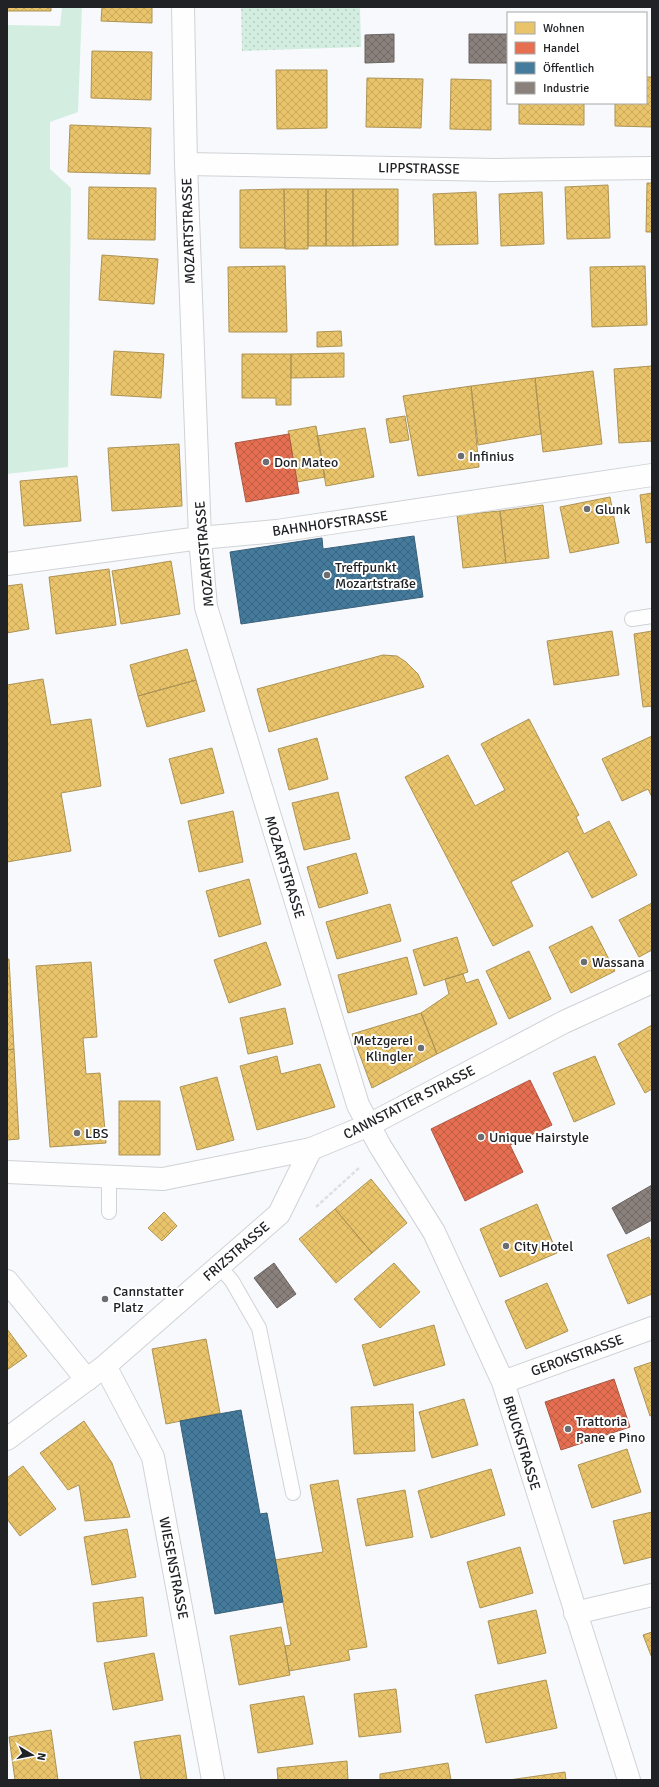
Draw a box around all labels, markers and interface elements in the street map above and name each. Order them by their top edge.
legend [507,12,647,104]
text: Wohnen [543,21,585,36]
text: Handel [543,41,580,56]
text: Öffentlich [543,61,594,76]
text: Industrie [543,81,589,96]
street label: LIPPSTRASSE [378,159,460,178]
street label: MOZARTSTRASSE [178,177,199,285]
place label: Infinius [469,448,514,465]
marker: Infinius [456,451,466,461]
place label: Don Mateo [274,454,338,471]
marker: Don Mateo [261,457,271,467]
street label: MOZARTSTRASSE [191,500,218,608]
place label: Glunk [595,501,630,518]
marker: Glunk [582,504,592,514]
street label: BAHNHOFSTRASSE [271,507,389,540]
place label: Treffpunkt Mozartstraße [335,559,416,592]
marker: Treffpunkt Mozartstraße [322,570,332,580]
street label: MOZARTSTRASSE [261,814,308,921]
place label: Wassana [592,954,645,971]
marker: Wassana [579,957,589,967]
place label: Metzgerei Klingler [353,1032,414,1065]
marker: Metzgerei Klingler [416,1043,426,1053]
street label: CANNSTATTER STRASSE [341,1062,478,1143]
place label: LBS [85,1125,109,1142]
marker: LBS [72,1128,82,1138]
place label: Unique Hairstyle [489,1129,589,1146]
marker: Unique Hairstyle [476,1132,486,1142]
street label: FRIZSTRASSE [200,1218,273,1285]
place label: City Hotel [514,1238,573,1255]
marker: City Hotel [501,1241,511,1251]
place label: Cannstatter Platz [113,1283,184,1316]
marker: Cannstatter Platz [100,1294,110,1304]
street label: GEROKSTRASSE [528,1331,626,1380]
street label: BRUCKSTRASSE [499,1394,544,1492]
place label: Trattoria Pane e Pino [576,1413,645,1446]
marker: Trattoria Pane e Pino [563,1424,573,1434]
street label: WIESENSTRASSE [155,1515,192,1621]
north arrow [12,1735,52,1775]
text: N [34,1752,48,1762]

